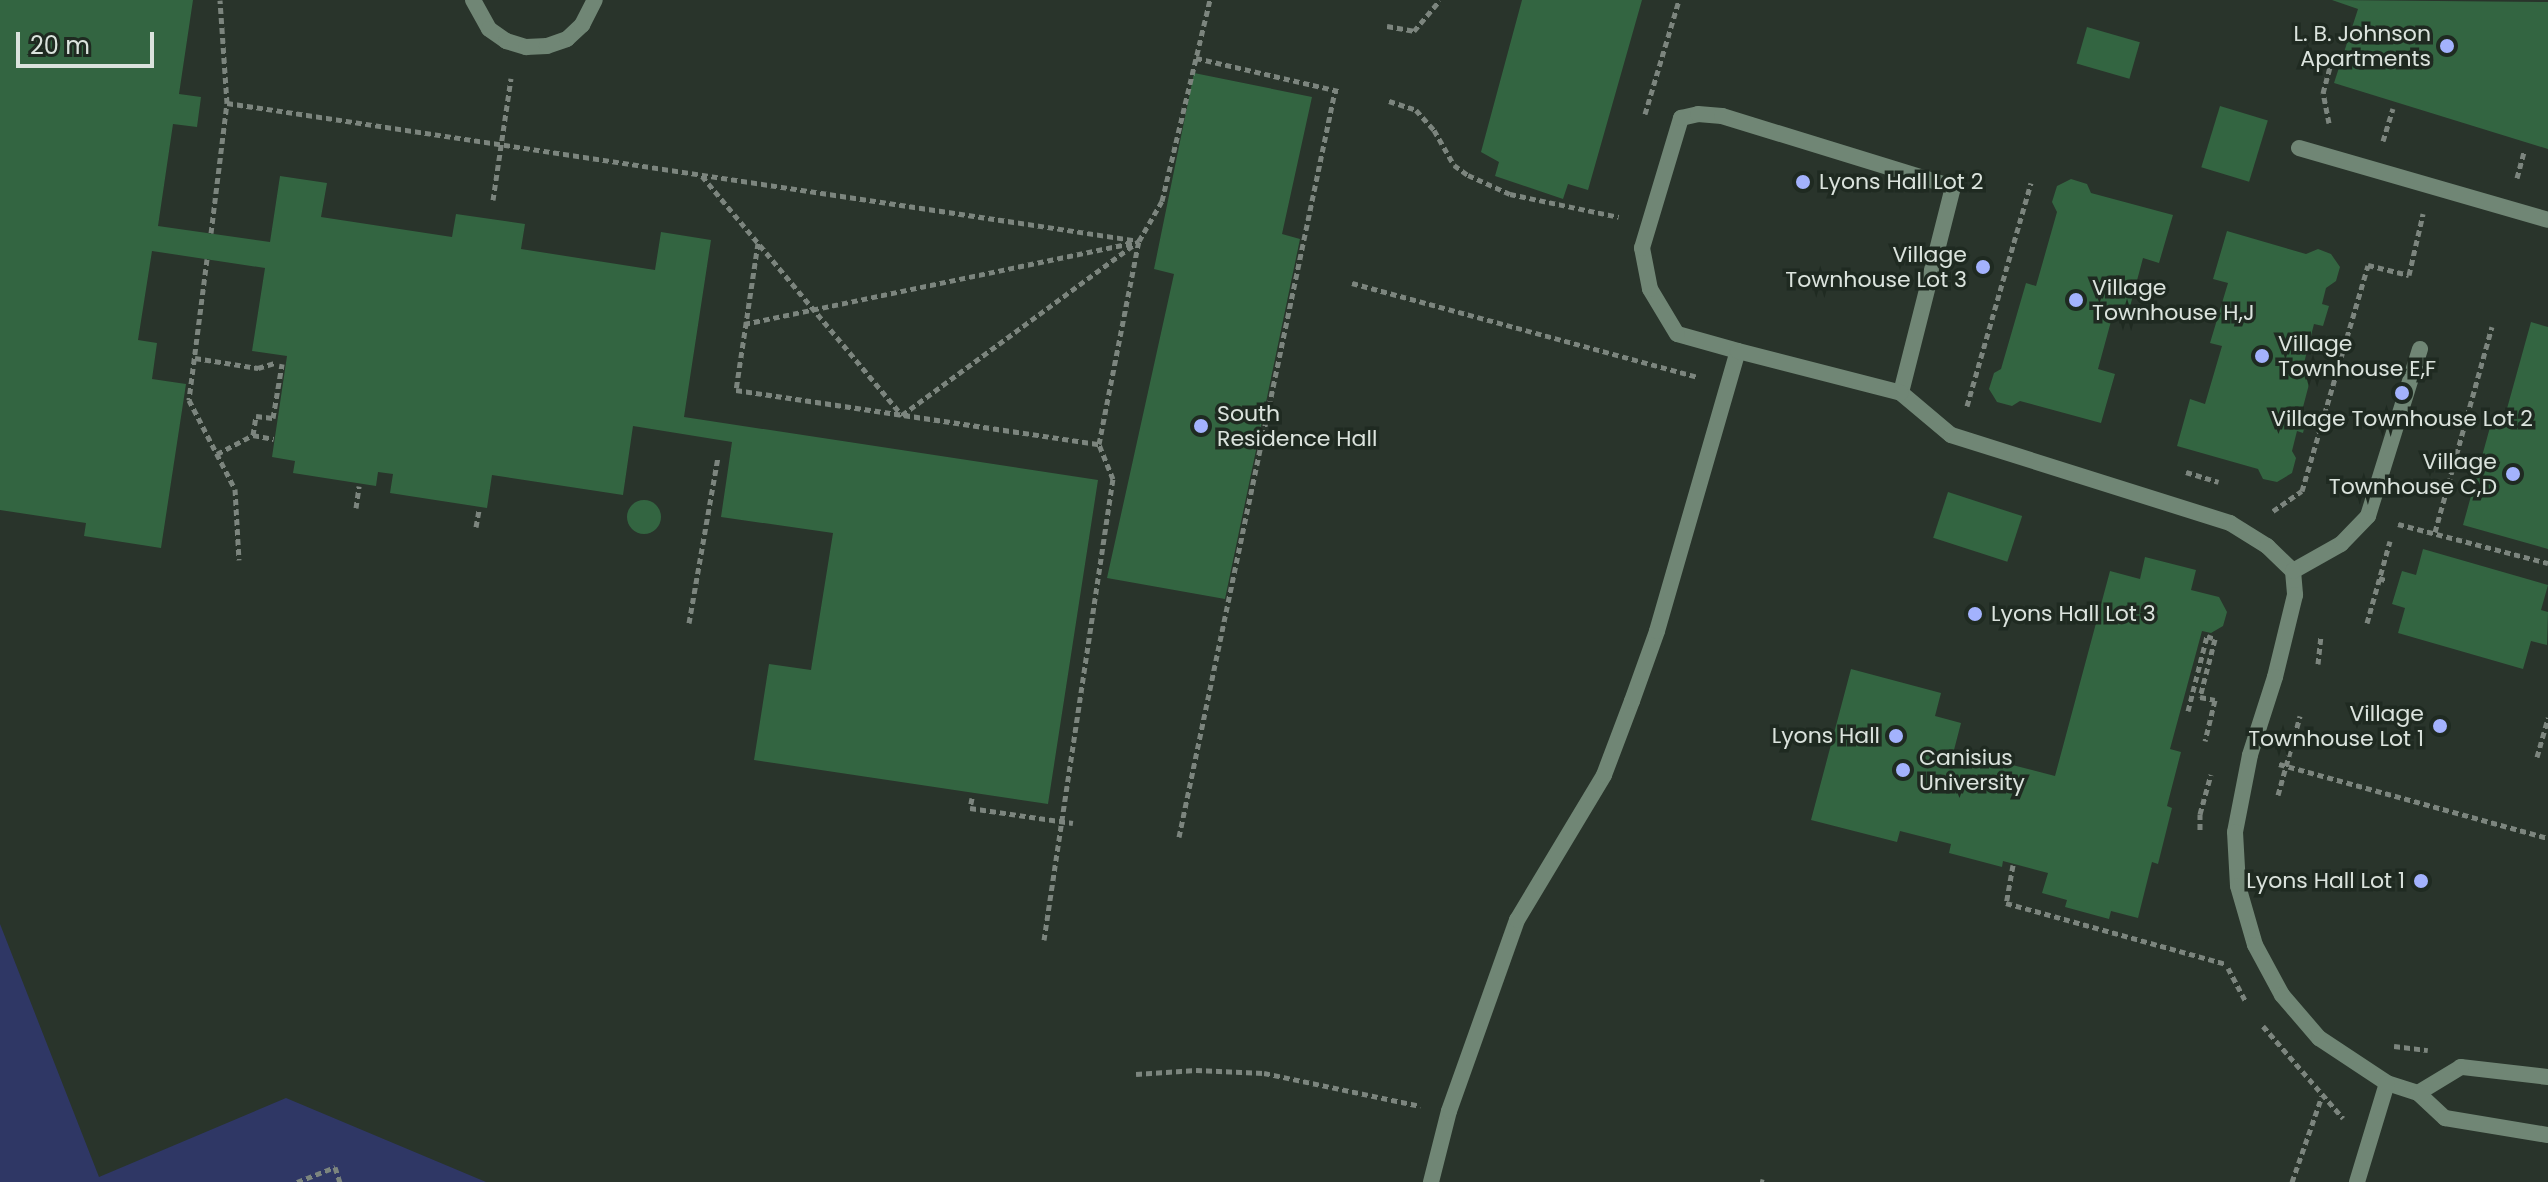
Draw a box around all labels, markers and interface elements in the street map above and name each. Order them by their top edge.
scale bar [20,16,158,66]
place label: L. B. Johnson Apartments [2293,20,2431,72]
text: 20 m [30,29,90,62]
marker: L. B. Johnson Apartments [2438,37,2456,55]
place label: Lyons Hall Lot 2 [1819,169,1983,195]
marker: Lyons Hall Lot 2 [1794,173,1812,191]
place label: Village Townhouse Lot 3 [1785,241,1967,292]
marker: Village Townhouse Lot 3 [1974,258,1992,276]
place label: Village Townhouse H,J [2092,274,2255,326]
marker: Village Townhouse H,J [2067,291,2085,309]
place label: Village Townhouse E,F [2278,330,2436,382]
marker: Village Townhouse E,F [2253,347,2271,365]
marker: Village Townhouse Lot 2 [2393,384,2411,402]
place label: South Residence Hall [1217,400,1377,452]
place label: Village Townhouse Lot 2 [2271,406,2533,432]
marker: South Residence Hall [1192,417,1210,435]
place label: Village Townhouse C,D [2329,448,2497,500]
marker: Village Townhouse C,D [2504,465,2522,483]
place label: Lyons Hall Lot 3 [1991,601,2156,627]
marker: Lyons Hall Lot 3 [1966,605,1984,623]
place label: Village Townhouse Lot 1 [2248,700,2424,752]
marker: Village Townhouse Lot 1 [2431,717,2449,735]
place label: Lyons Hall [1772,723,1880,749]
marker: Lyons Hall [1887,727,1905,745]
place label: Canisius University [1919,744,2025,796]
marker: Canisius University [1894,761,1912,779]
place label: Lyons Hall Lot 1 [2246,868,2405,894]
marker: Lyons Hall Lot 1 [2412,872,2430,890]

